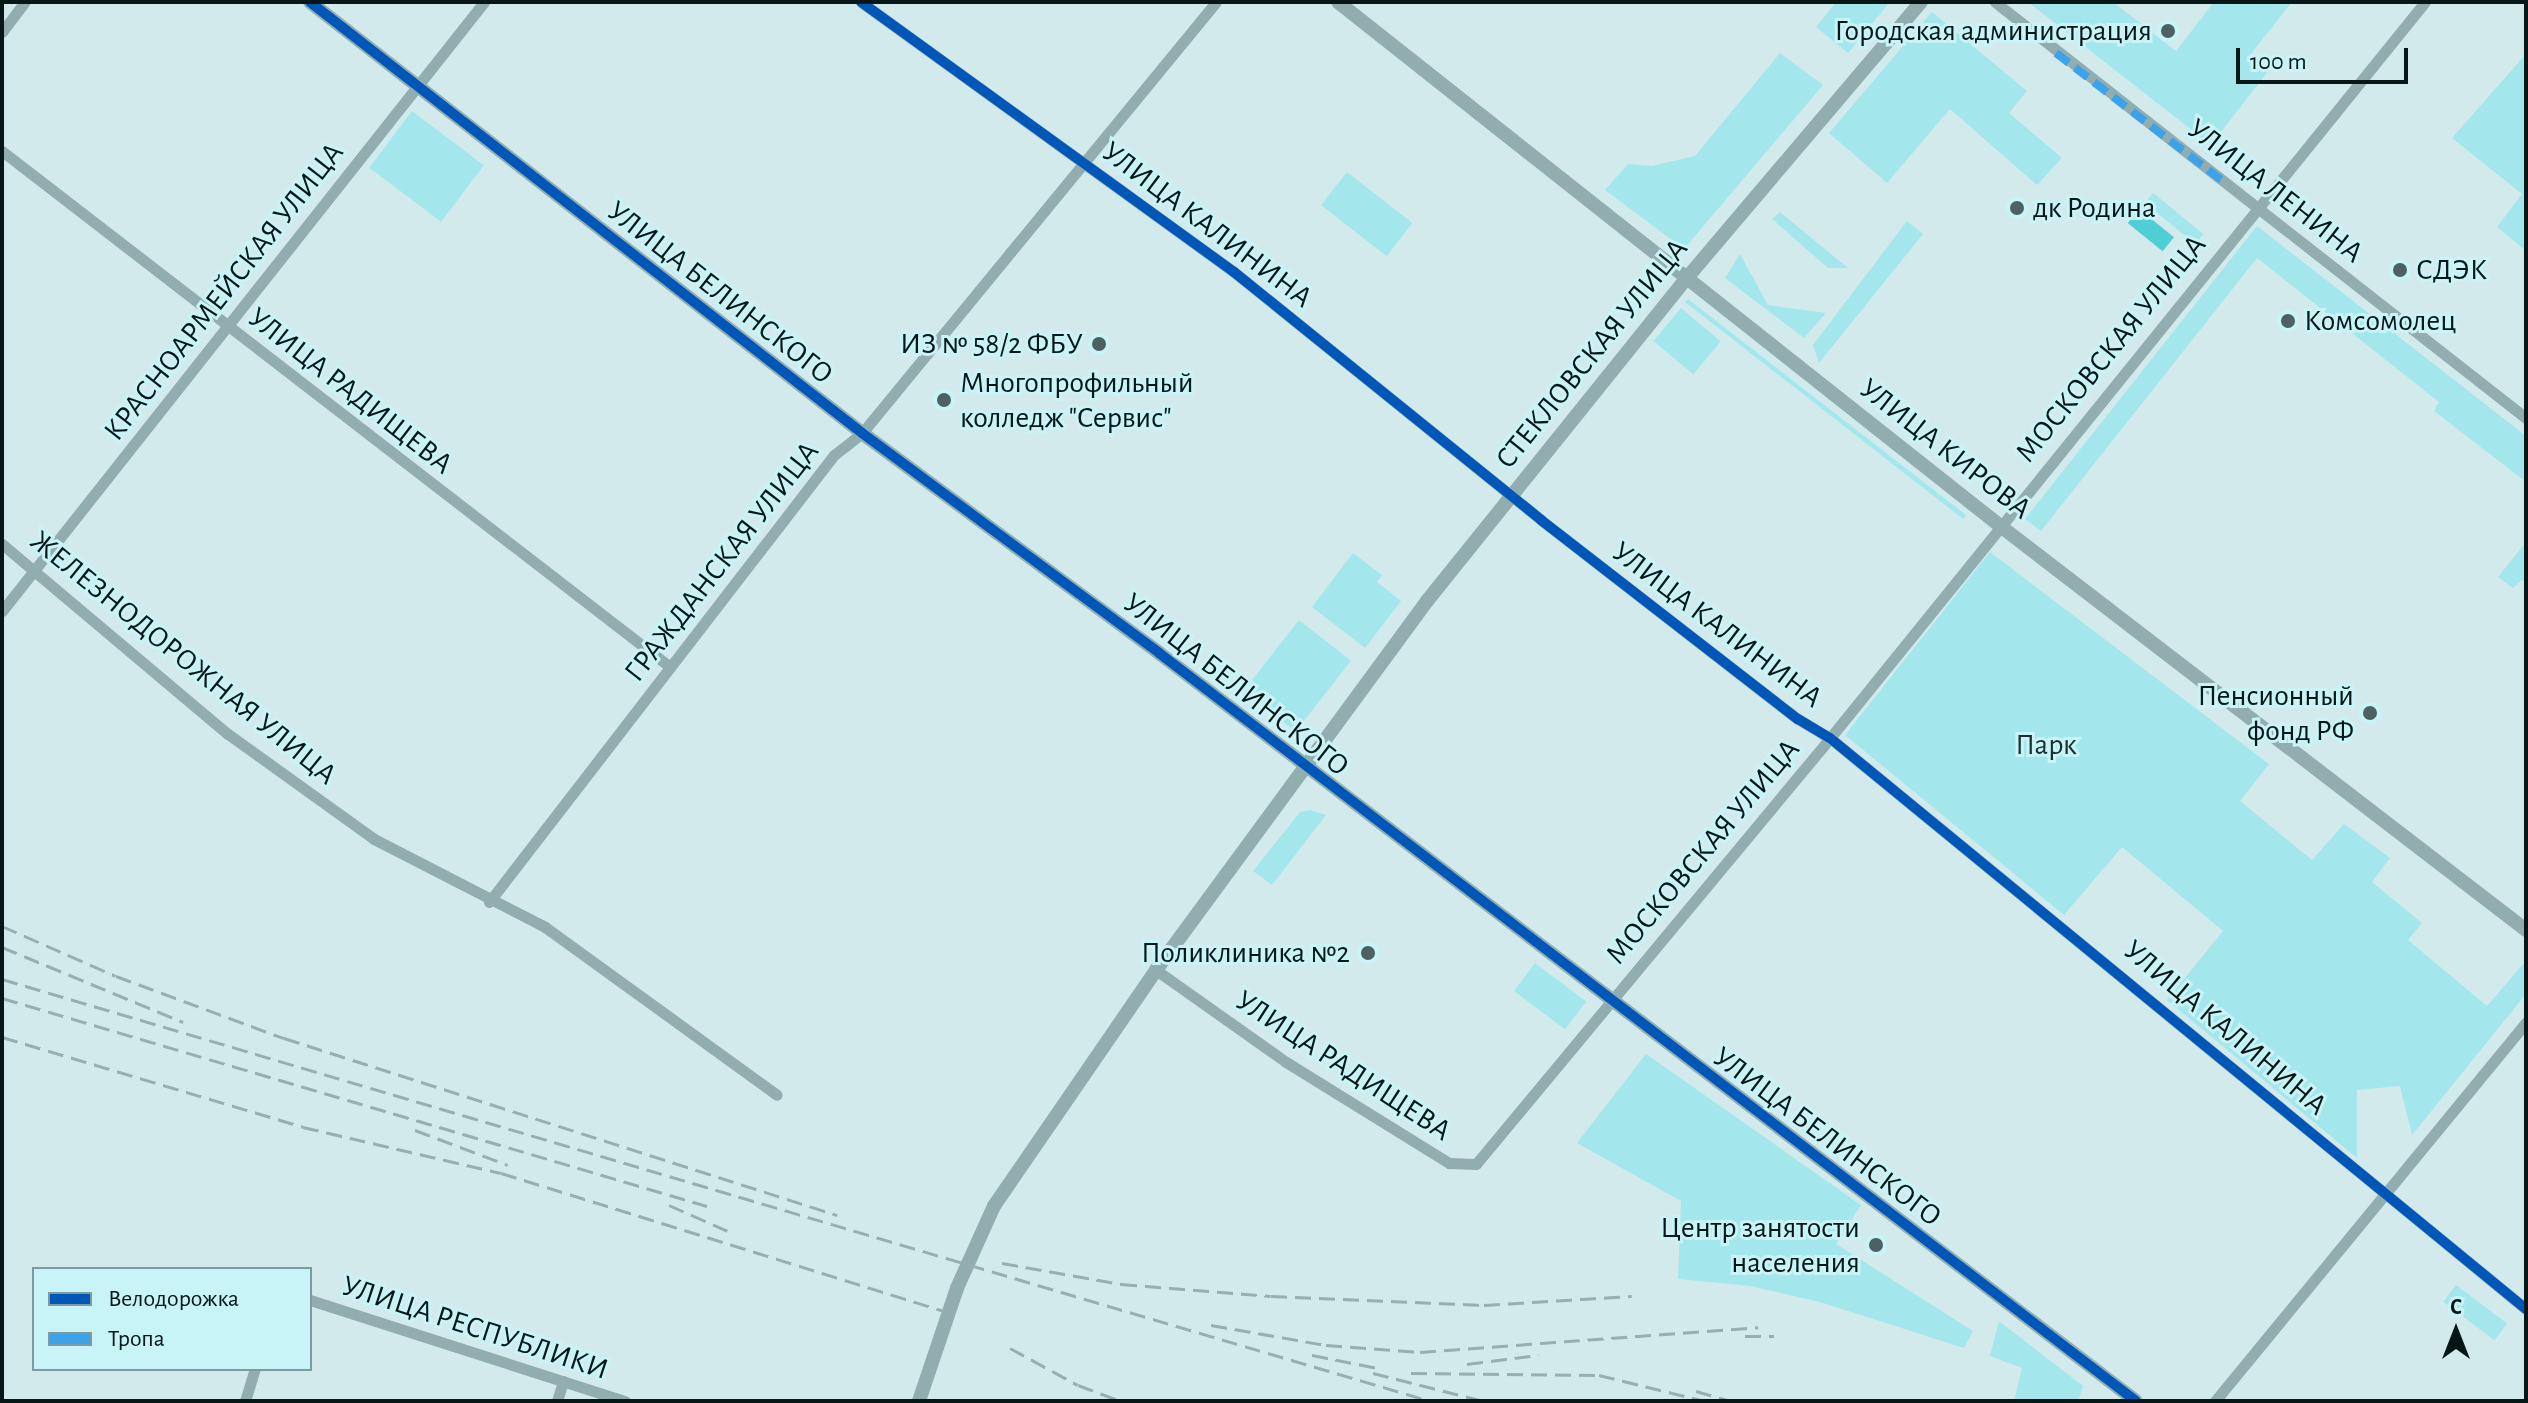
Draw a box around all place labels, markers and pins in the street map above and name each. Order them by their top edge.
place label: Городская администрация [1834,13,2152,49]
marker: Городская администрация [2159,22,2177,40]
place label: дк Родина [2033,190,2156,226]
marker: дк Родина [2008,199,2026,217]
place label: СДЭК [2416,252,2487,288]
marker: СДЭК [2391,261,2409,279]
place label: Комсомолец [2304,303,2456,339]
marker: Комсомолец [2279,312,2297,330]
place label: ИЗ № 58/2 ФБУ [900,326,1083,362]
marker: ИЗ № 58/2 ФБУ [1090,335,1108,353]
place label: Многопрофильный колледж "Сервис" [960,365,1194,436]
marker: Многопрофильный колледж "Сервис" [935,391,953,409]
place label: Пенсионный фонд РФ [2197,678,2354,748]
marker: Пенсионный фонд РФ [2361,704,2379,722]
place label: Поликлиника №2 [1141,935,1350,971]
marker: Поликлиника №2 [1357,942,1379,964]
place label: Центр занятости населения [1660,1210,1860,1280]
marker: Центр занятости населения [1867,1236,1885,1254]

